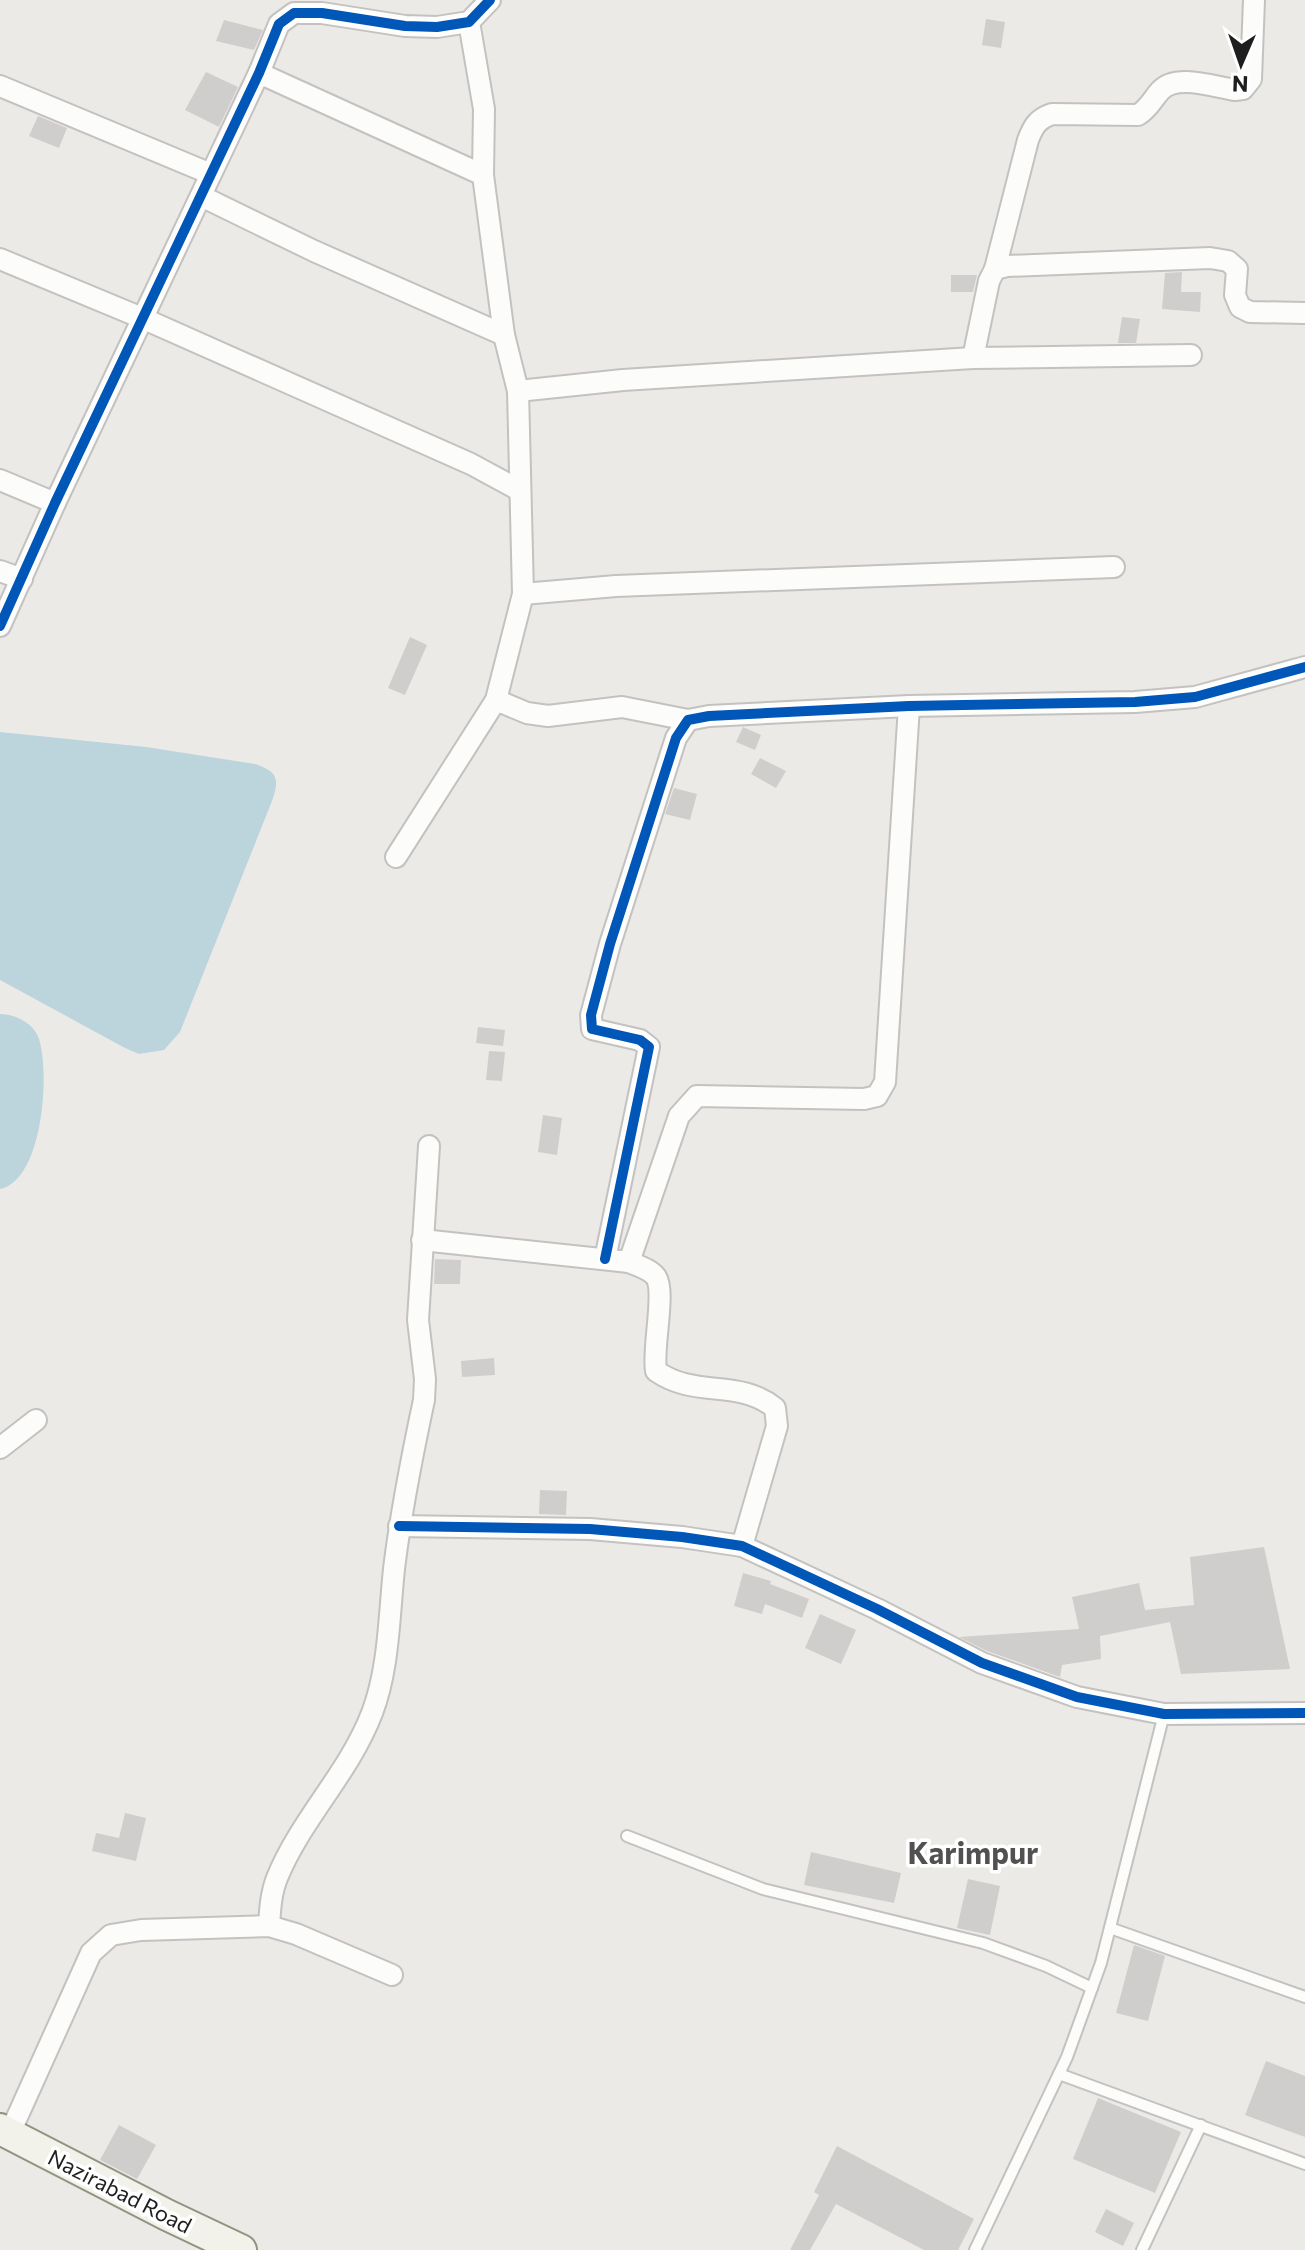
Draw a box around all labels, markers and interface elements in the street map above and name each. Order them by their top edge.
north arrow [1201,24,1281,104]
text: N [1232,71,1249,98]
district label: Karimpur [908,1833,1038,1870]
street label: Nazirabad Road [44,2143,196,2239]

